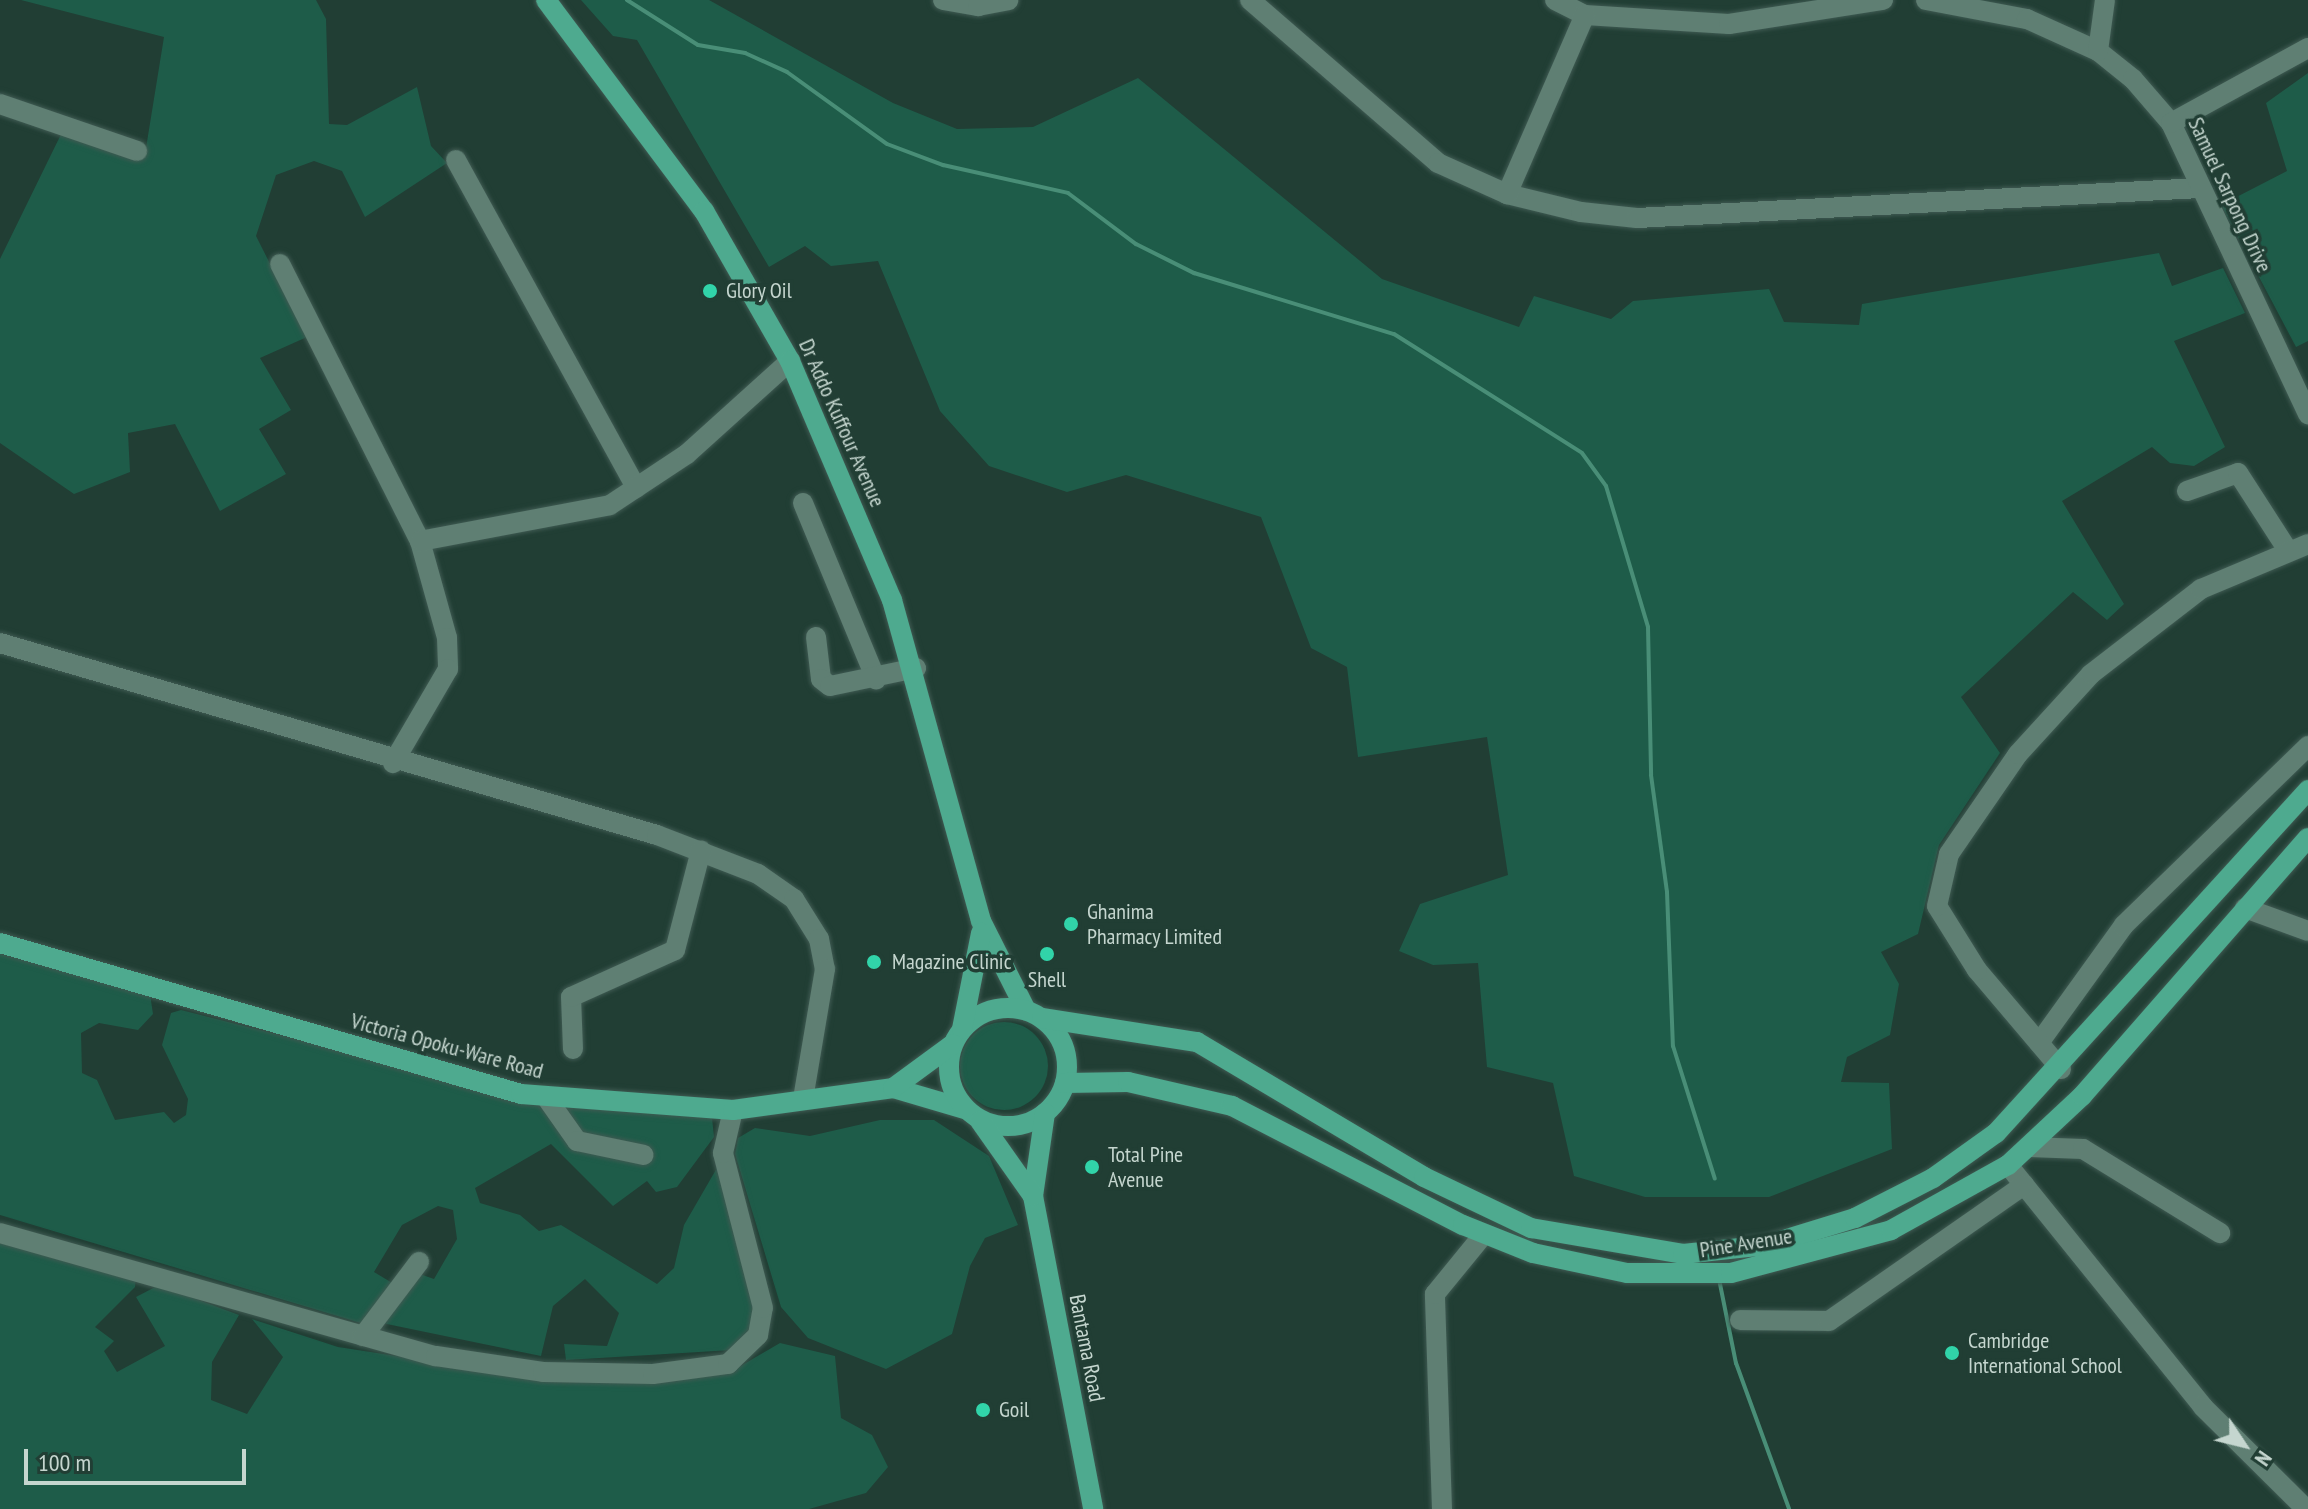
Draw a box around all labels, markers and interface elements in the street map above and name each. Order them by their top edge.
street label: Samuel Sarpong Drive [2183,113,2277,277]
place label: Glory Oil [726,278,792,304]
marker: Glory Oil [701,282,719,300]
street label: Dr Addo Kuffour Avenue [793,334,891,512]
place label: Ghanima Pharmacy Limited [1087,898,1223,950]
marker: Ghanima Pharmacy Limited [1062,915,1080,933]
marker: Shell [1038,945,1056,963]
place label: Magazine Clinic [892,949,1011,975]
marker: Magazine Clinic [863,951,885,973]
place label: Shell [1028,967,1066,993]
street label: Victoria Opoku-Ware Road [348,1008,546,1084]
place label: Total Pine Avenue [1108,1141,1183,1192]
marker: Total Pine Avenue [1083,1158,1101,1176]
street label: Pine Avenue [1698,1223,1794,1263]
street label: Bantama Road [1064,1292,1110,1404]
place label: Cambridge International School [1968,1327,2122,1378]
marker: Cambridge International School [1943,1344,1961,1362]
place label: Goil [999,1397,1029,1423]
marker: Goil [974,1401,992,1419]
north arrow [2204,1405,2284,1485]
scale bar [28,1433,250,1483]
text: N [2249,1446,2279,1472]
text: 100 m [38,1447,91,1478]

